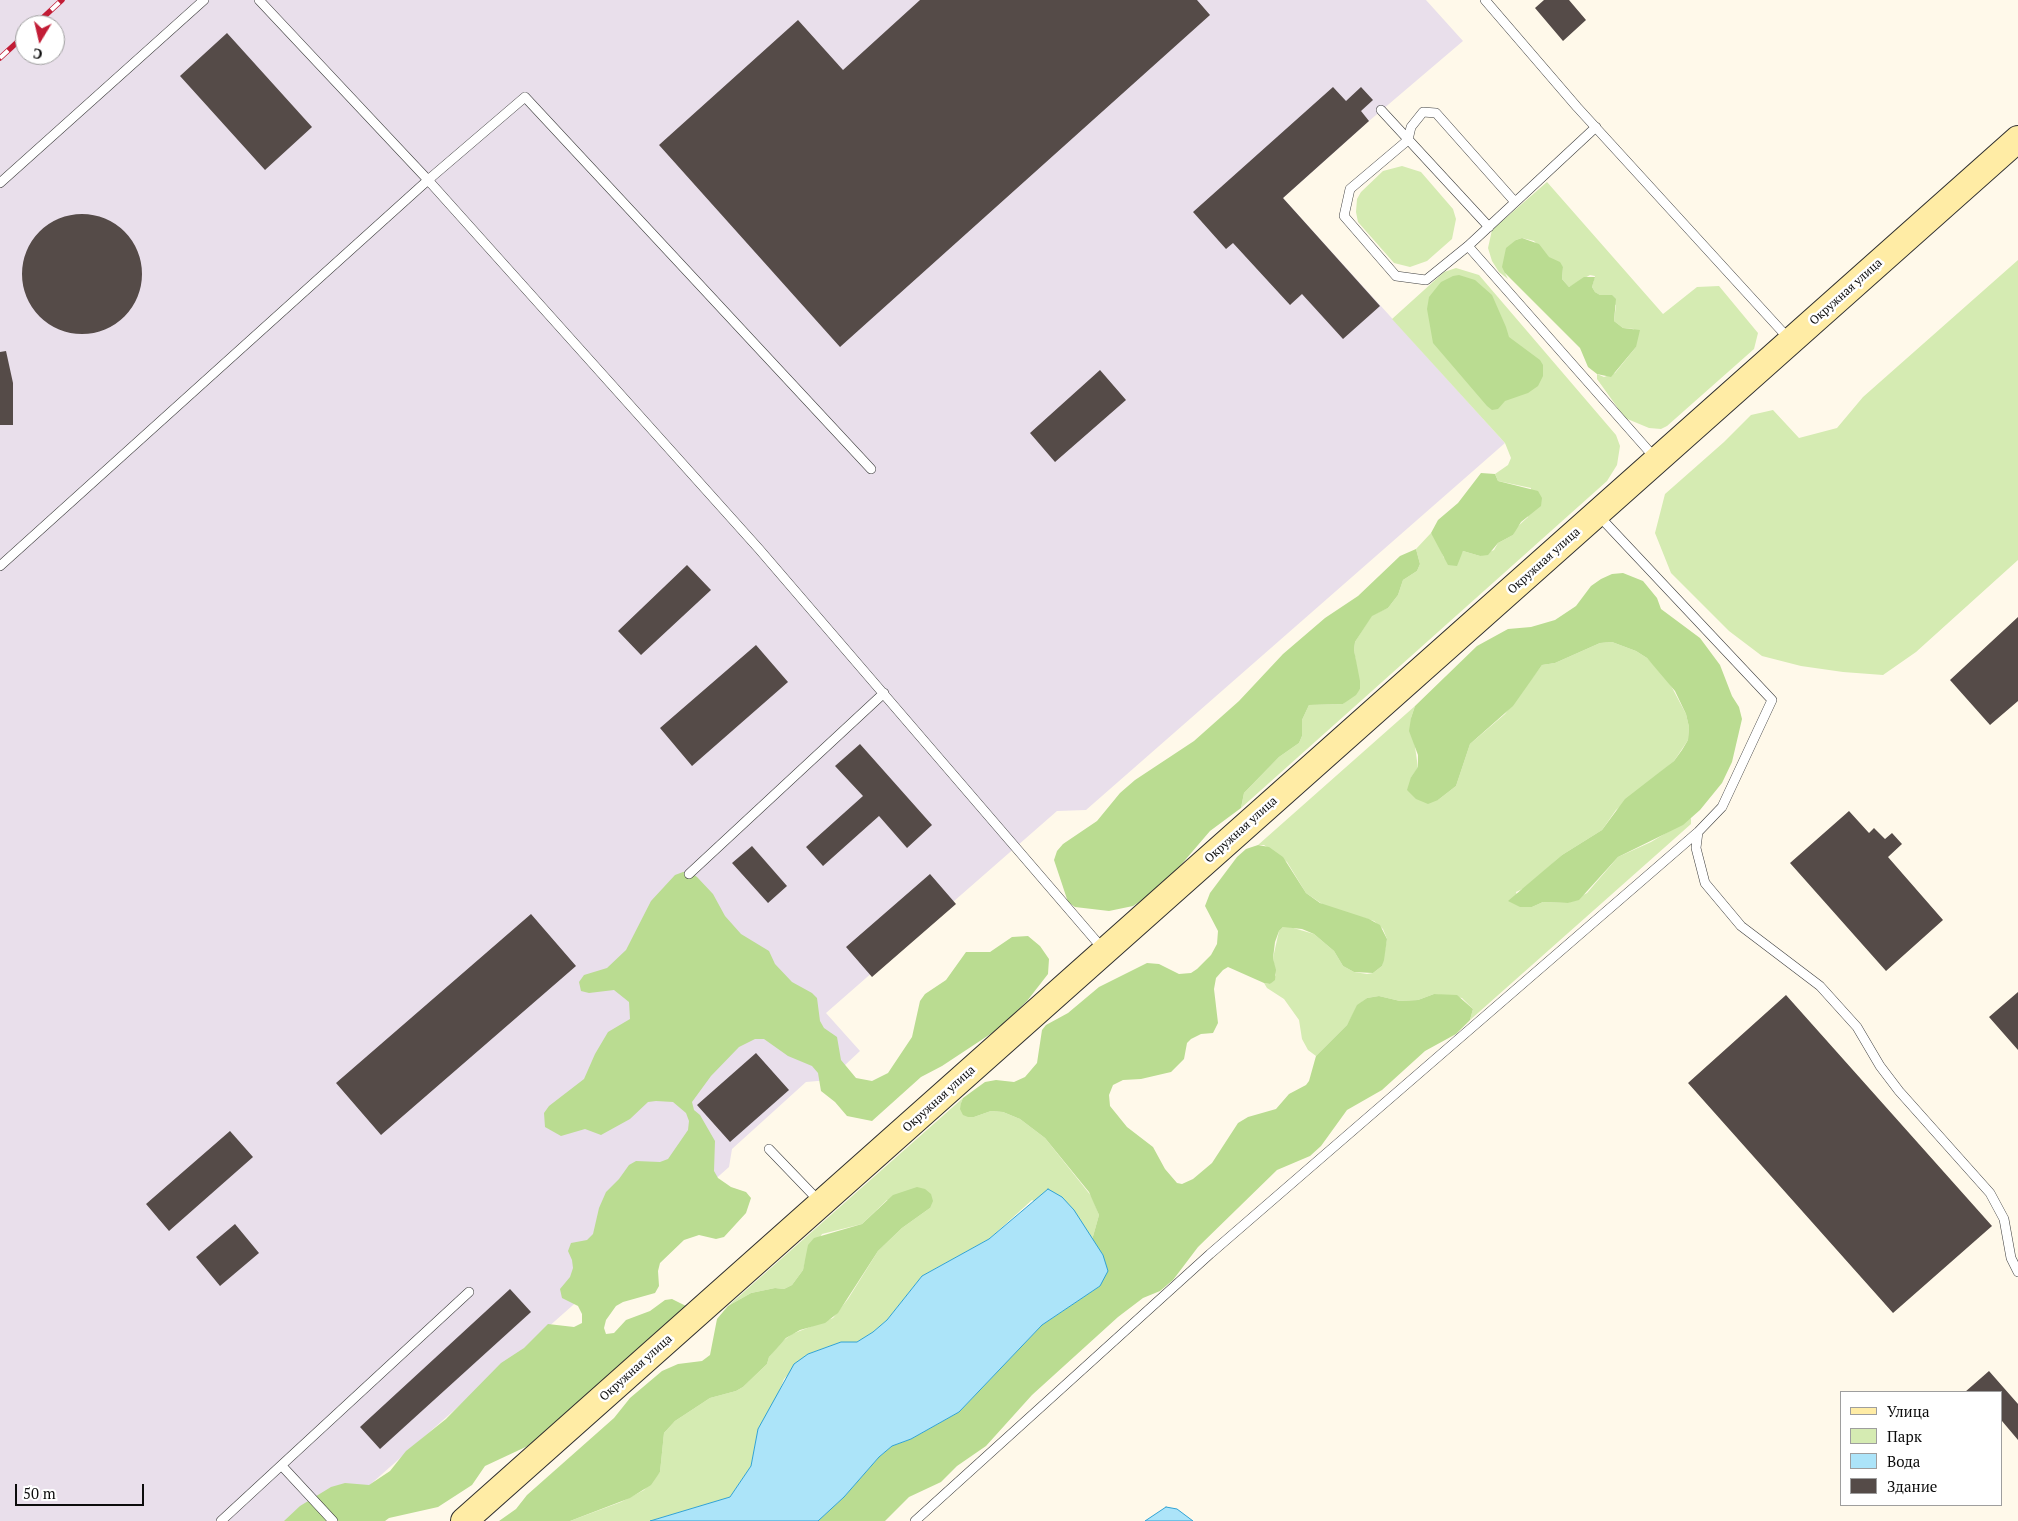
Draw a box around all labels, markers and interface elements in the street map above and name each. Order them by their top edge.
north arrow [15,15,65,65]
text: С [32,44,44,64]
street label: Окружная улица [1807,256,1885,328]
street label: Окружная улица [1505,525,1583,597]
street label: Окружная улица [1202,794,1280,866]
street label: Окружная улица [900,1063,978,1135]
street label: Окружная улица [597,1332,675,1404]
legend [1840,1391,2003,1506]
text: Улица [1887,1401,1930,1421]
text: Парк [1887,1426,1922,1446]
text: Вода [1887,1451,1920,1471]
scale bar [18,1474,146,1506]
text: Здание [1887,1476,1937,1496]
text: 50 m [23,1483,56,1503]

